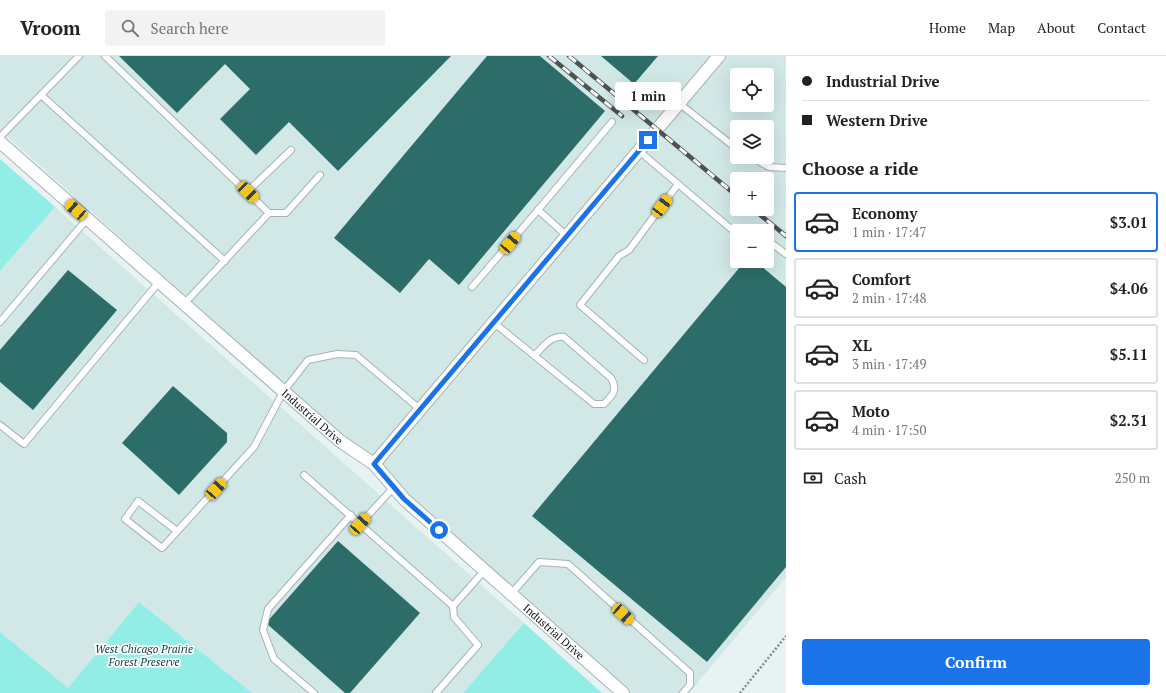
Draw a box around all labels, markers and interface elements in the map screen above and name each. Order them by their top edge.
search box [105,10,385,46]
text: Vroom [20,15,81,40]
icon: search [119,17,141,39]
text: Search here [151,18,229,38]
text: Home [929,18,966,37]
text: Map [988,18,1015,37]
text: About [1037,18,1075,37]
text: Contact [1097,18,1146,37]
map controls [730,68,774,268]
button: locate [730,68,774,112]
text: Industrial Drive [826,71,940,91]
callout: 1 min [615,82,681,110]
text: 1 min [630,87,666,105]
text: Western Drive [826,110,928,130]
button: layers [730,120,774,164]
route end [639,131,657,149]
text: Choose a ride [802,156,918,180]
button: + [730,172,774,216]
car [235,179,261,205]
car [650,193,674,219]
car [63,198,89,222]
text: Economy [852,203,917,223]
icon: car [804,204,840,240]
text: $3.01 [1110,212,1148,232]
text: 1 min · 17:47 [852,223,926,241]
button: − [730,224,774,268]
car [498,230,522,256]
text: Comfort [852,269,911,289]
icon: car [804,270,840,306]
text: $4.06 [1110,278,1148,298]
text: 2 min · 17:48 [852,289,926,307]
text: XL [852,335,872,355]
icon: car [804,336,840,372]
text: $5.11 [1110,344,1148,364]
text: 3 min · 17:49 [852,355,926,373]
street label: Industrial Drive [279,386,346,448]
text: Moto [852,401,890,421]
icon: car [804,402,840,438]
text: $2.31 [1110,410,1148,430]
text: 4 min · 17:50 [852,421,926,439]
icon: cash [802,467,824,489]
text: Cash [834,468,867,488]
text: 250 m [1115,469,1150,487]
car [204,476,228,502]
car [348,511,372,537]
route start [430,521,448,539]
street label: Industrial Drive [520,601,588,663]
car [610,602,636,626]
button: Confirm [802,639,1150,685]
park label: West Chicago Prairie Forest Preserve [95,642,193,669]

